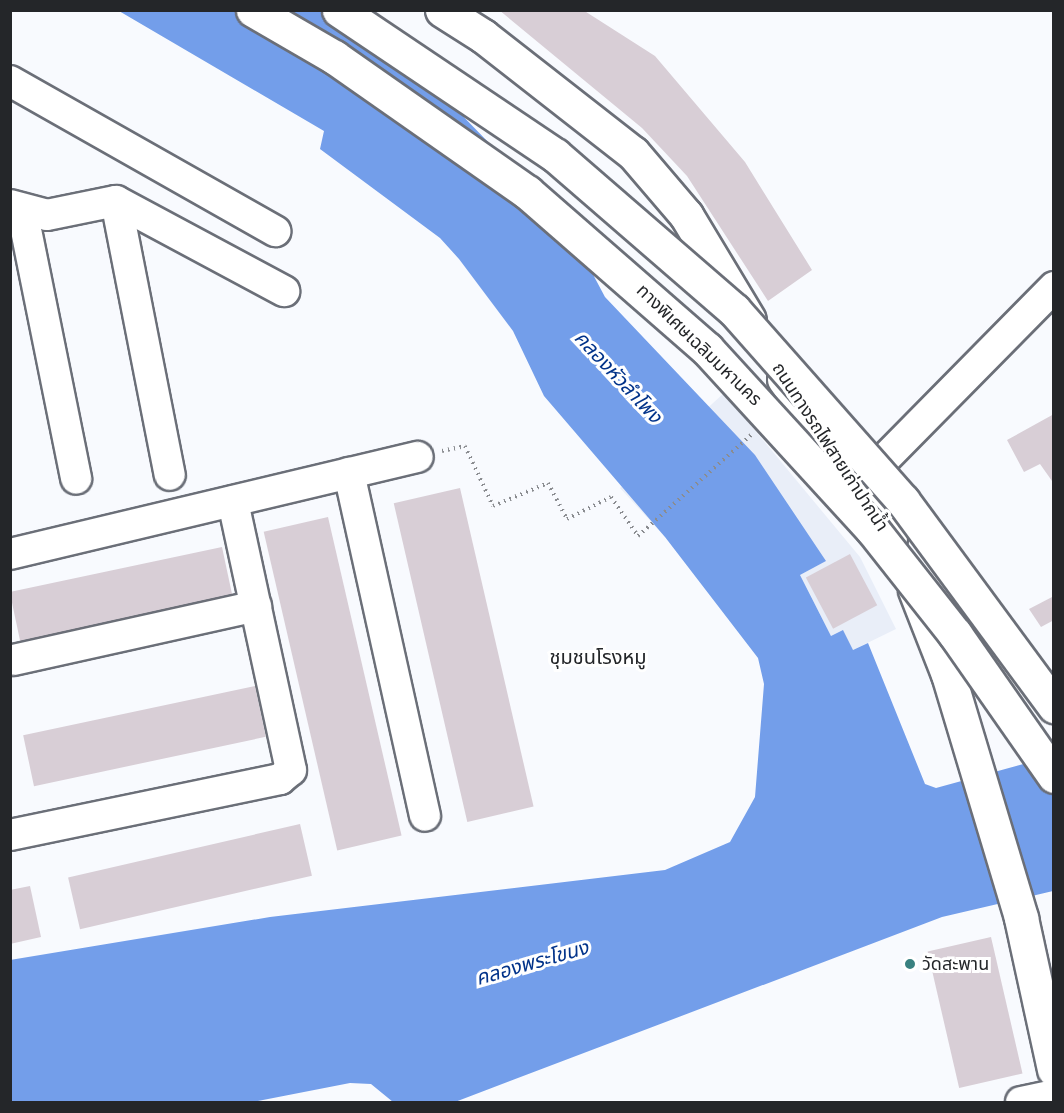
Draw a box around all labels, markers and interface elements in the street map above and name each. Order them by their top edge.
street label: ทางพิเศษเฉลิมมหานคร [632,280,766,410]
water label: คลองหัวลำโพง [569,326,667,428]
street label: ถนนทางรถไฟสายเก่าปากน้ำ [767,359,893,535]
district label: ชุมชนโรงหมู [549,645,647,669]
water label: คลองพระโขนง [473,935,591,991]
place label: วัดสะพาน [922,953,989,975]
marker: วัดสะพาน [903,957,917,971]

